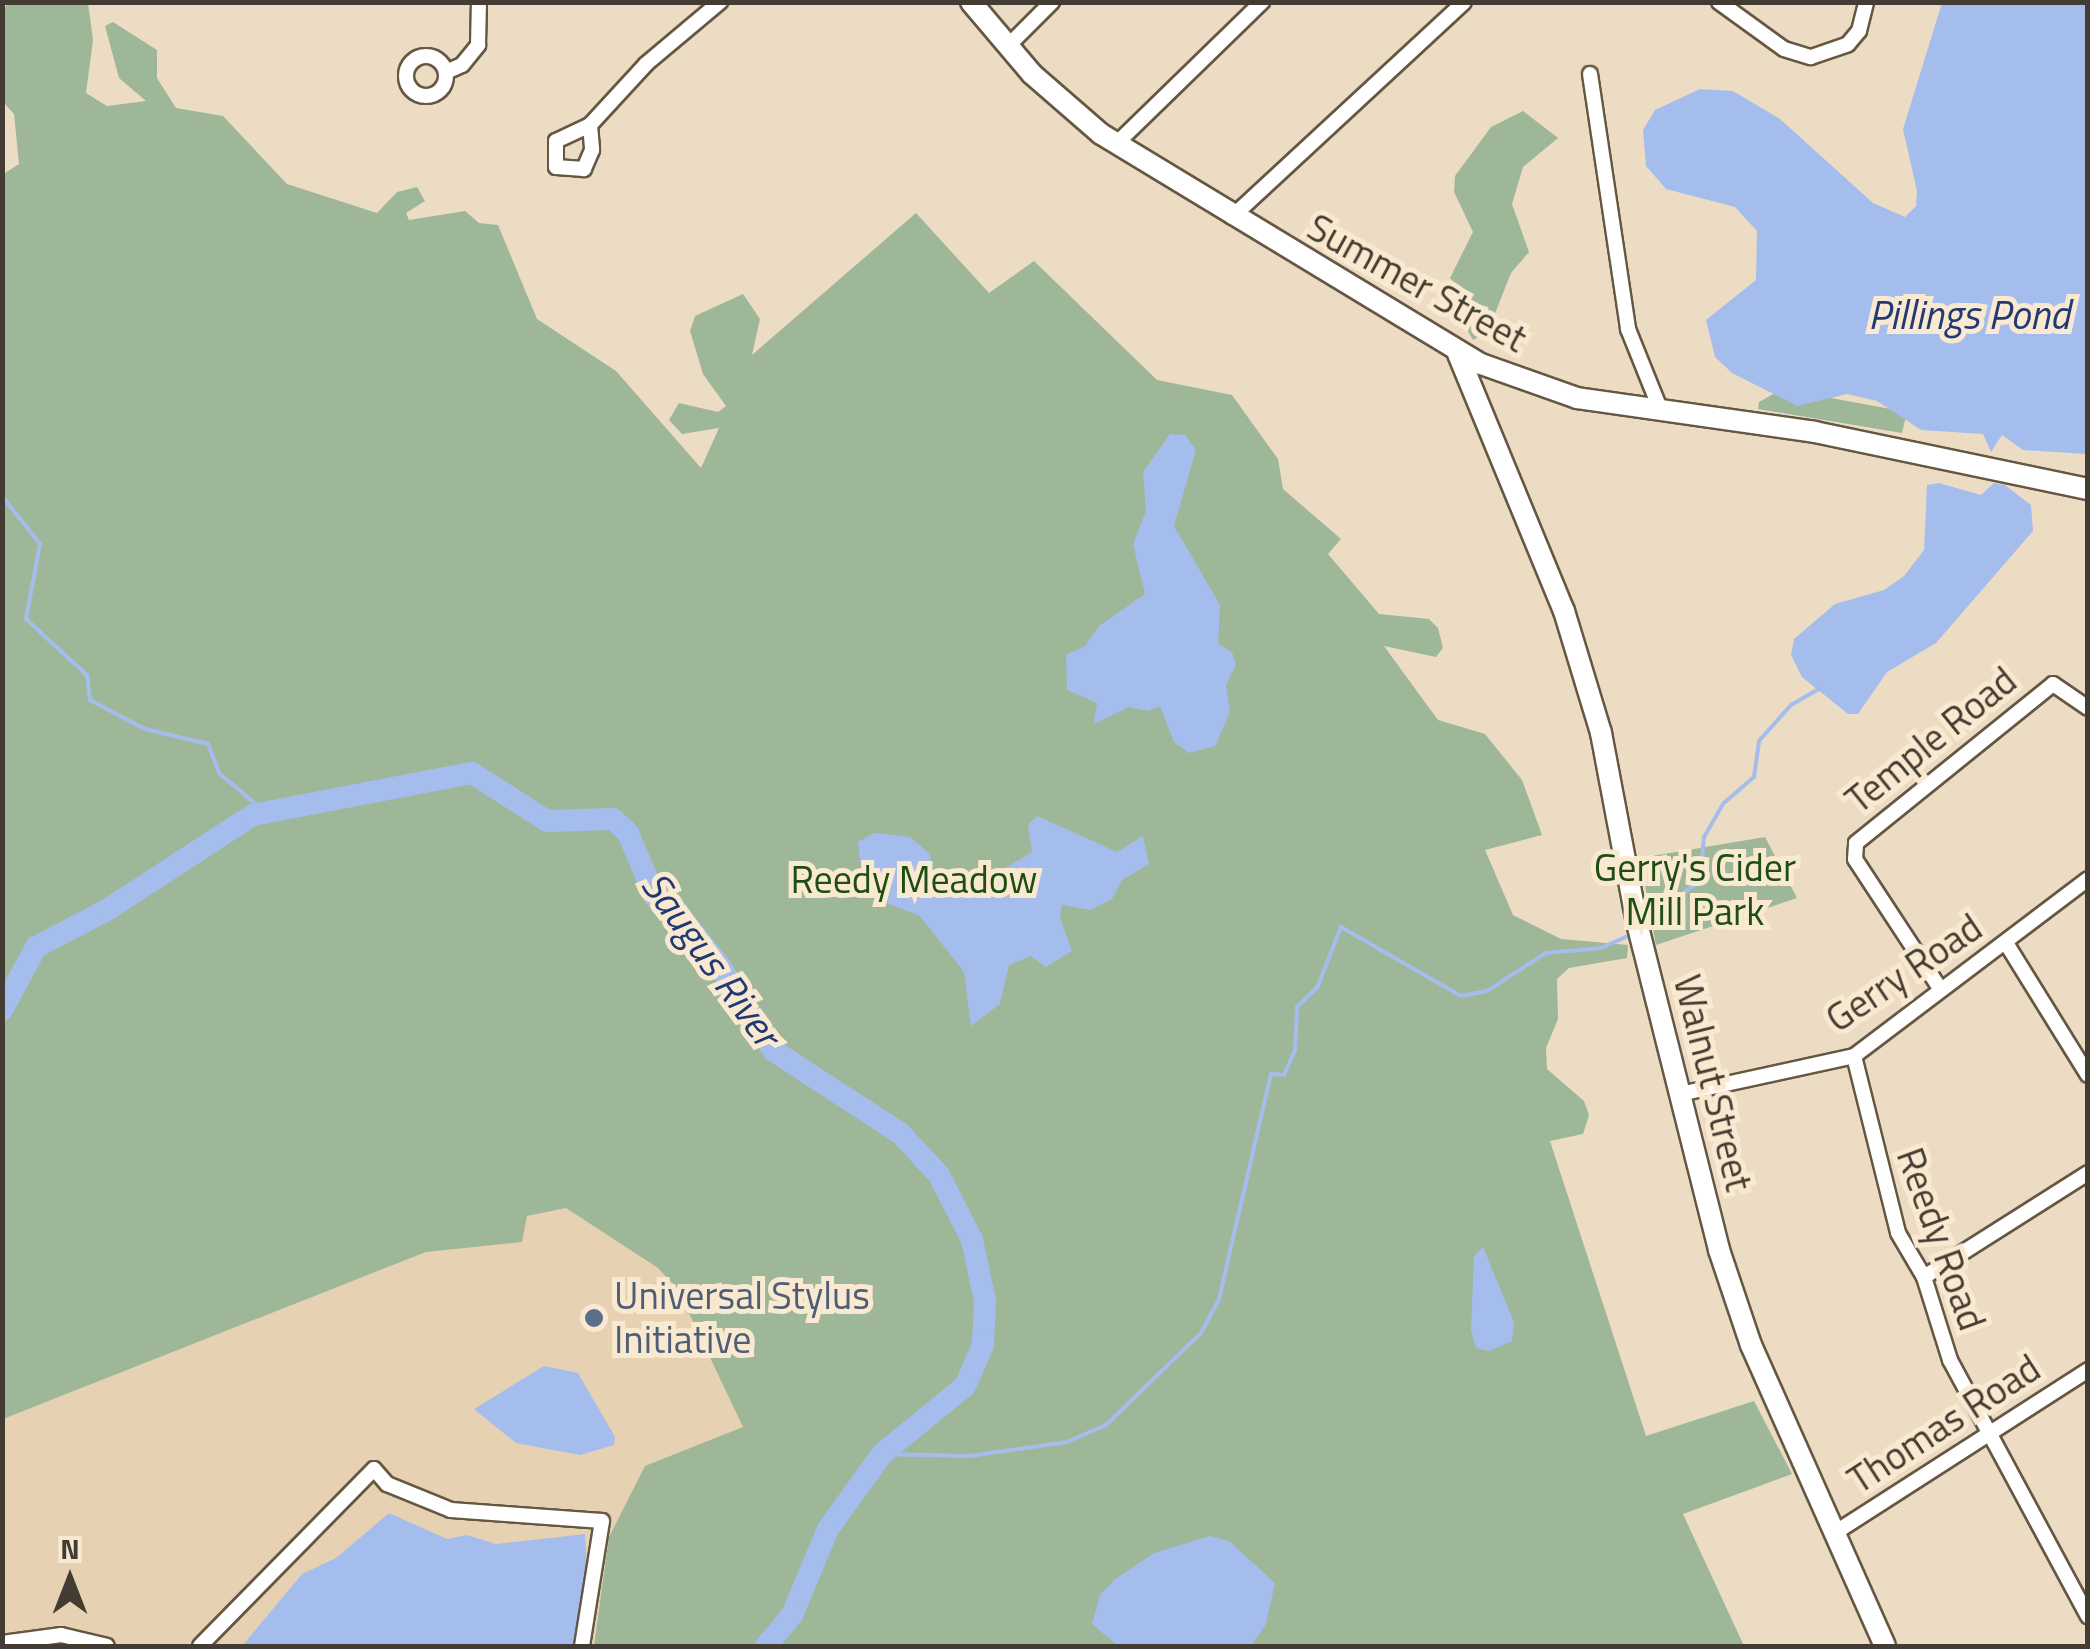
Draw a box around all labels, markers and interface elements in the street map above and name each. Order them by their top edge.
street label: Summer Street [1300,204,1534,362]
water label: Pillings Pond [1868,291,2070,339]
street label: Temple Road [1837,657,2025,823]
park label: Gerry's Cider Mill Park [1594,845,1796,934]
park label: Reedy Meadow [790,857,1038,903]
water label: Saugus River [632,862,790,1056]
street label: Gerry Road [1818,904,1990,1042]
street label: Walnut Street [1664,970,1762,1196]
street label: Reedy Road [1887,1142,1995,1336]
place label: Universal Stylus Initiative [614,1273,870,1362]
marker: Universal Stylus Initiative [583,1307,605,1329]
street label: Thomas Road [1840,1345,2048,1503]
text: N [60,1527,80,1570]
north arrow [20,1529,120,1629]

